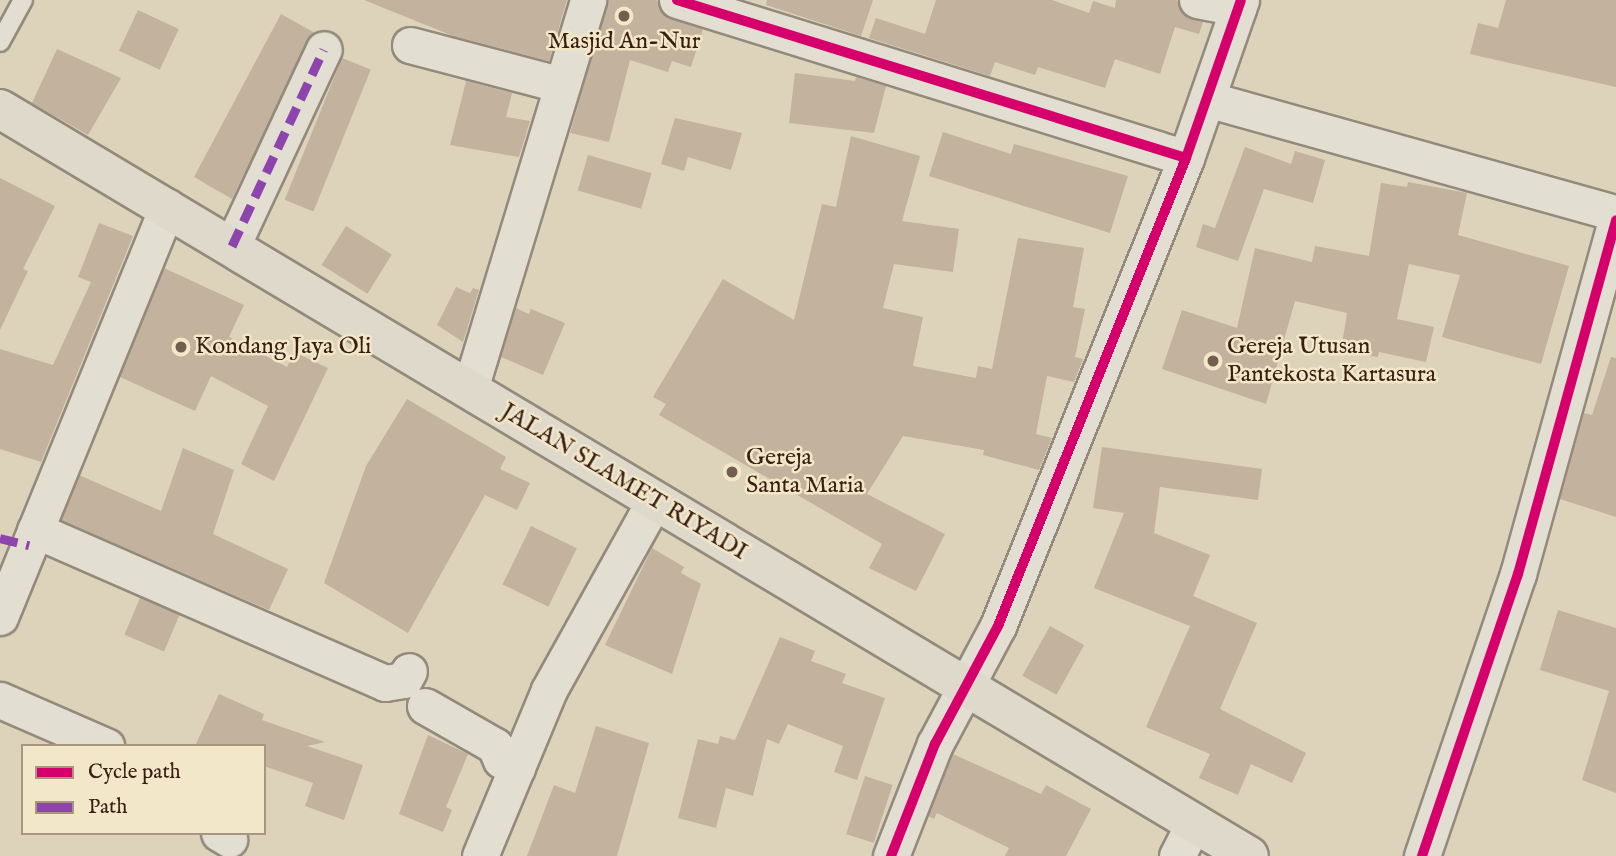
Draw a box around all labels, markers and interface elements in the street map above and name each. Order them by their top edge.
marker: Masjid An-Nur [616,8,632,24]
place label: Masjid An-Nur [548,28,700,56]
place label: Kondang Jaya Oli [195,333,372,361]
place label: Gereja Utusan Pantekosta Kartasura [1227,333,1436,389]
marker: Kondang Jaya Oli [173,339,189,355]
marker: Gereja Utusan Pantekosta Kartasura [1205,353,1221,369]
street label: JALAN SLAMET RIYADI [496,397,752,567]
place label: Gereja Santa Maria [746,444,864,500]
marker: Gereja Santa Maria [724,464,740,480]
legend [21,744,266,835]
text: Cycle path [88,759,181,786]
text: Path [88,794,127,821]

